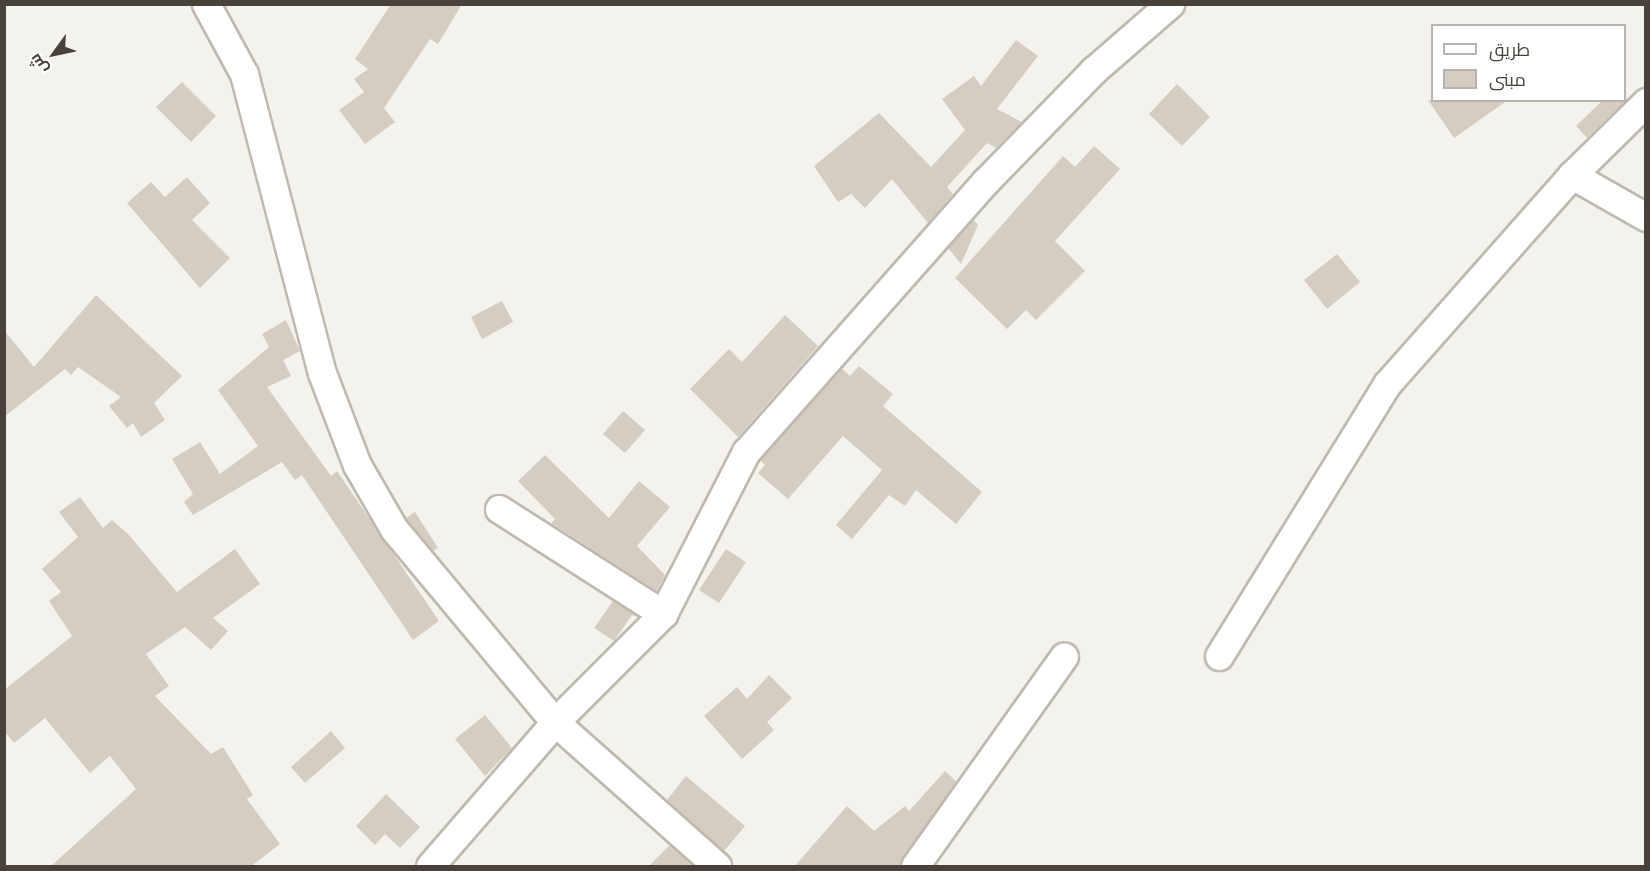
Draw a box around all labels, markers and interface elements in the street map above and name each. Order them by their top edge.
north arrow [24,24,84,84]
legend [1431,24,1626,102]
text: طريق [1489,38,1530,63]
text: ش [24,49,54,78]
text: مبنى [1489,68,1526,93]

